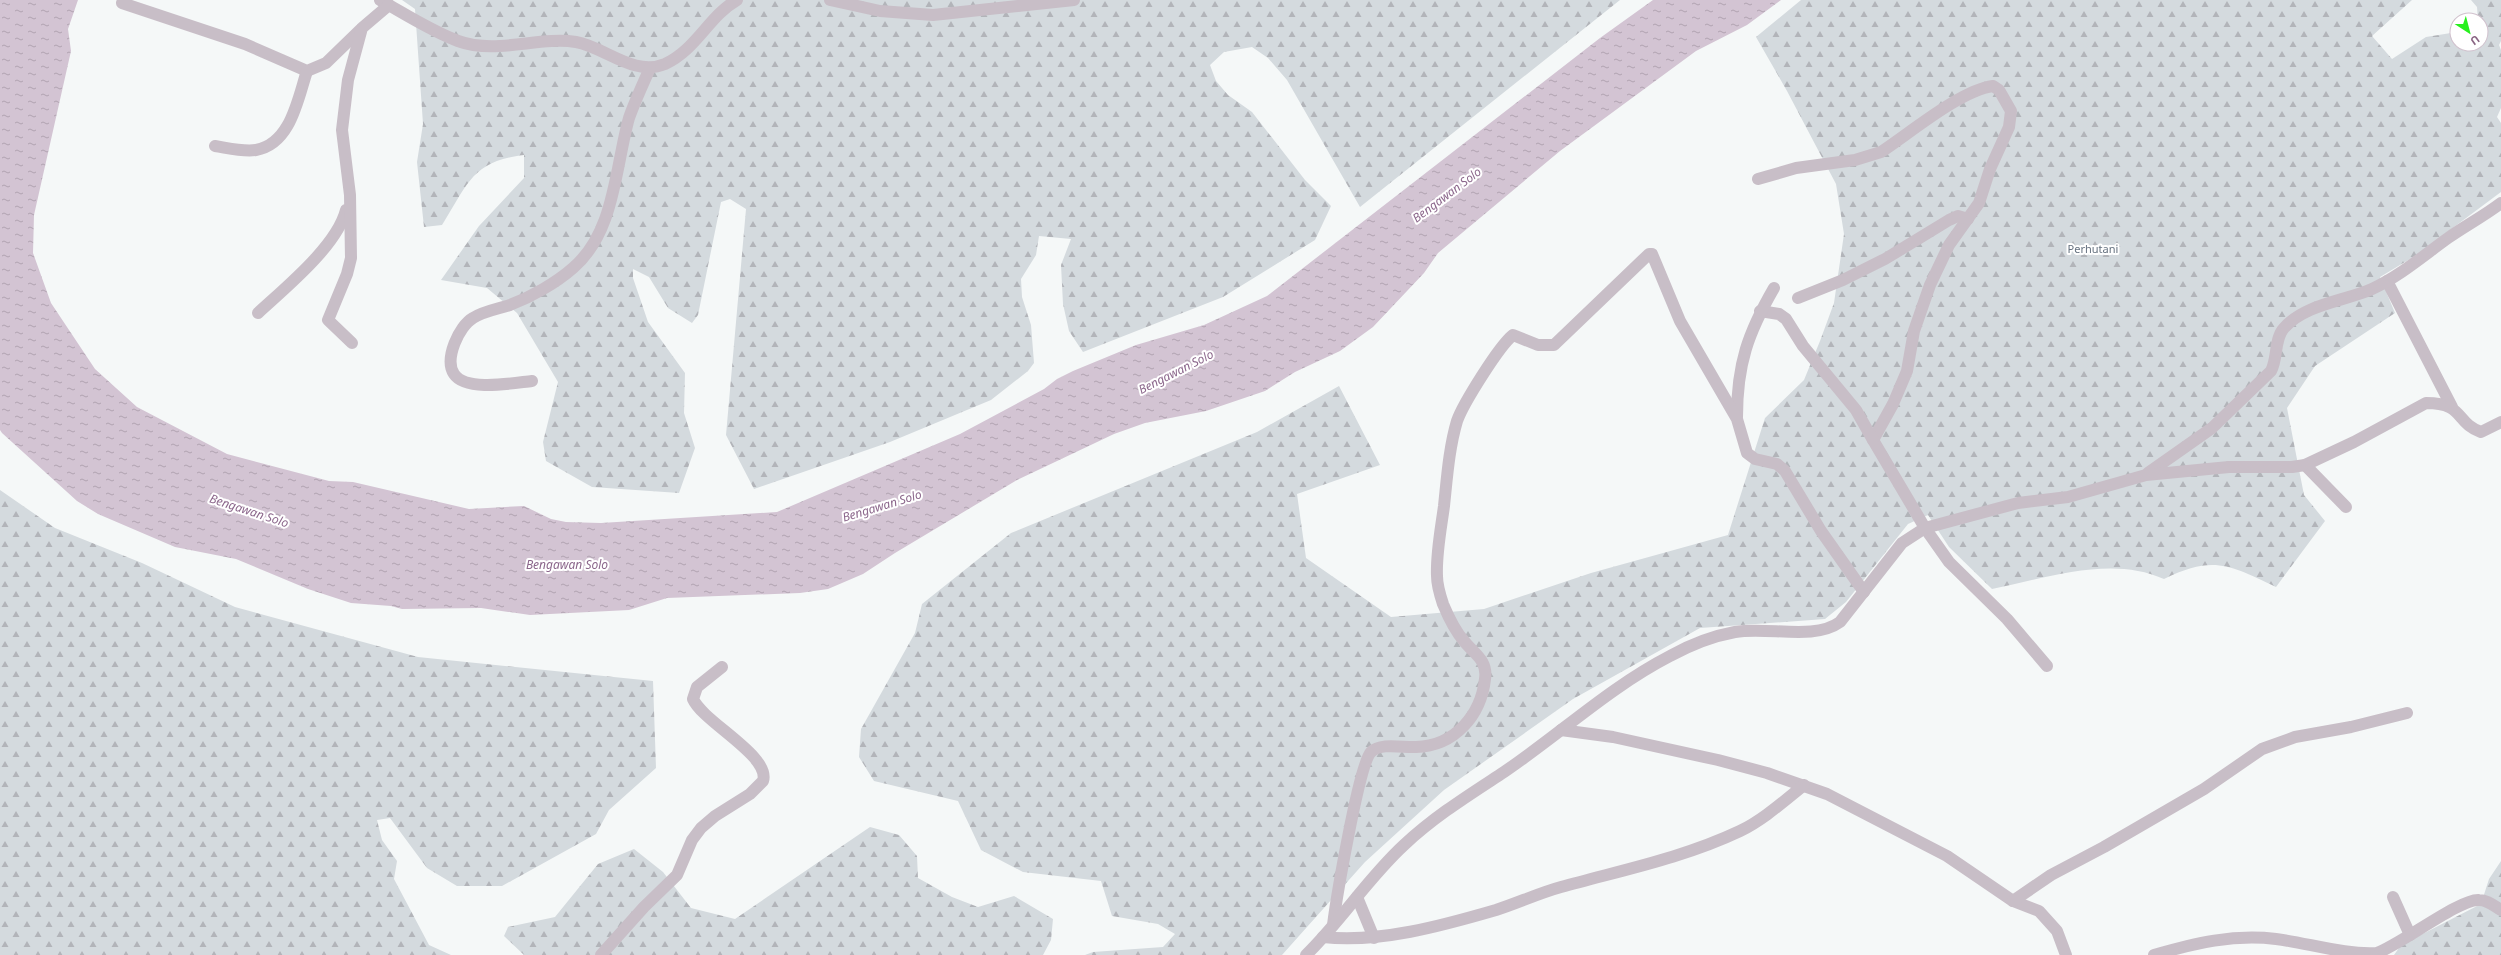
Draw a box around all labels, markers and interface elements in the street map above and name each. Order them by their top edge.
north arrow [2449,12,2489,52]
text: U [2467,32,2483,49]
water label: Bengawan Solo [1409,163,1485,226]
park label: Perhutani [2068,241,2118,256]
water label: Bengawan Solo [1135,345,1216,398]
water label: Bengawan Solo [840,485,924,526]
water label: Bengawan Solo [207,490,291,531]
water label: Bengawan Solo [526,556,608,573]

